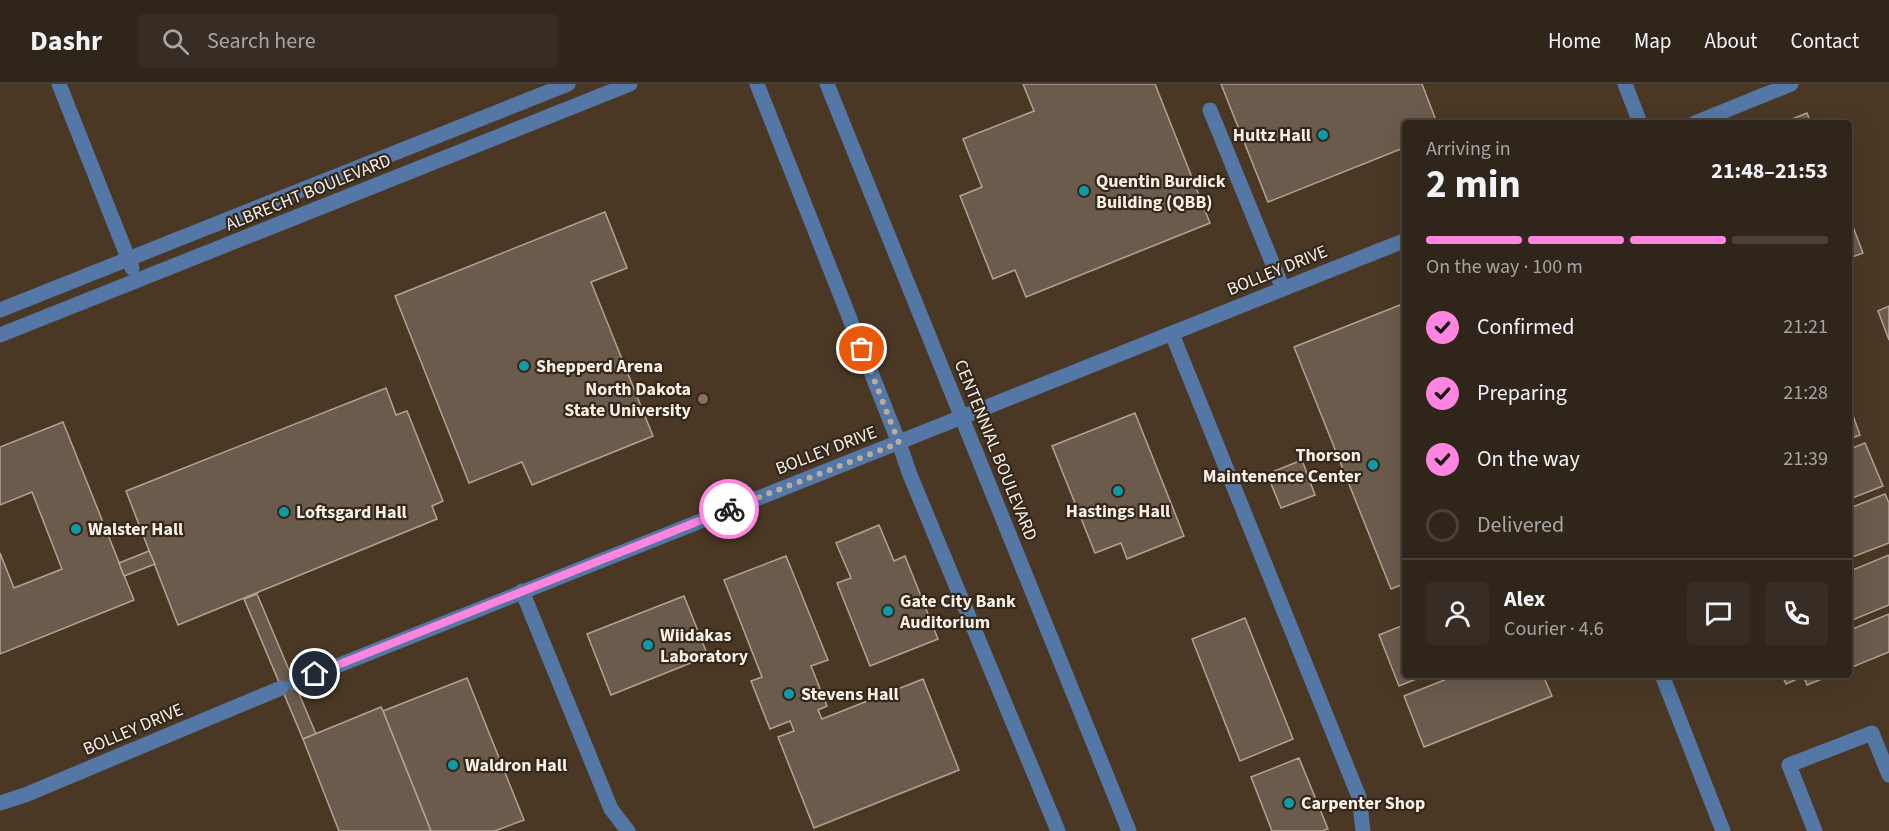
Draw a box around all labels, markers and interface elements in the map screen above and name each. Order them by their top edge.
search box [138,14,558,68]
text: Dashr [30,21,102,61]
icon: search [159,25,192,58]
text: Search here [207,25,316,57]
text: Home [1548,26,1601,56]
text: Map [1634,26,1672,56]
text: About [1705,26,1757,56]
text: Contact [1790,26,1859,56]
place label: Hultz Hall [1233,123,1311,148]
marker: Hultz Hall [1316,128,1330,142]
text: Arriving in [1426,135,1511,163]
street label: ALBRECHT BOULEVARD [222,148,395,237]
text: 21:48–21:53 [1711,155,1828,187]
text: 2 min [1426,157,1521,213]
place label: Quentin Burdick Building (QBB) [1096,169,1226,215]
marker: Quentin Burdick Building (QBB) [1077,184,1091,198]
street label: BOLLEY DRIVE [1223,239,1331,302]
text: On the way · 100 m [1426,253,1583,281]
icon: check [1426,311,1459,344]
text: Confirmed [1477,311,1574,343]
text: 21:21 [1783,313,1828,341]
pin [836,323,887,374]
icon: bag [845,332,878,365]
place label: Shepperd Arena [536,354,663,379]
street label: CENTENNIAL BOULEVARD [948,356,1043,544]
marker: Shepperd Arena [517,359,531,373]
place label: North Dakota State University [564,377,692,423]
icon: check [1426,377,1459,410]
text: Preparing [1477,377,1567,409]
text: 21:28 [1783,379,1828,407]
marker: North Dakota State University [696,392,710,406]
street label: BOLLEY DRIVE [772,420,880,481]
place label: Thorson Maintenence Center [1203,443,1362,489]
icon: check [1426,443,1459,476]
text: On the way [1477,443,1580,475]
text: 21:39 [1783,445,1828,473]
marker: Thorson Maintenence Center [1366,458,1380,472]
courier [699,479,759,539]
marker: Hastings Hall [1111,484,1125,498]
icon: bike [713,493,746,526]
place label: Hastings Hall [1066,499,1170,524]
place label: Loftsgard Hall [296,500,407,525]
marker: Loftsgard Hall [277,505,291,519]
text: Delivered [1477,509,1564,541]
place label: Walster Hall [88,517,183,542]
marker: Walster Hall [69,522,83,536]
button: person [1426,582,1489,645]
button: chat [1687,582,1750,645]
button: phone [1765,582,1828,645]
text: Alex [1504,583,1545,615]
place label: Gate City Bank Auditorium [899,589,1016,635]
marker: Gate City Bank Auditorium [881,604,895,618]
text: Courier · 4.6 [1504,615,1604,643]
place label: Wiidakas Laboratory [660,623,749,669]
marker: Wiidakas Laboratory [641,638,655,652]
pin [289,648,340,699]
icon: home [298,657,331,690]
place label: Stevens Hall [801,682,899,707]
marker: Stevens Hall [782,687,796,701]
street label: BOLLEY DRIVE [79,697,187,762]
place label: Waldron Hall [465,753,567,778]
marker: Waldron Hall [446,758,460,772]
place label: Carpenter Shop [1301,791,1425,816]
marker: Carpenter Shop [1282,796,1296,810]

